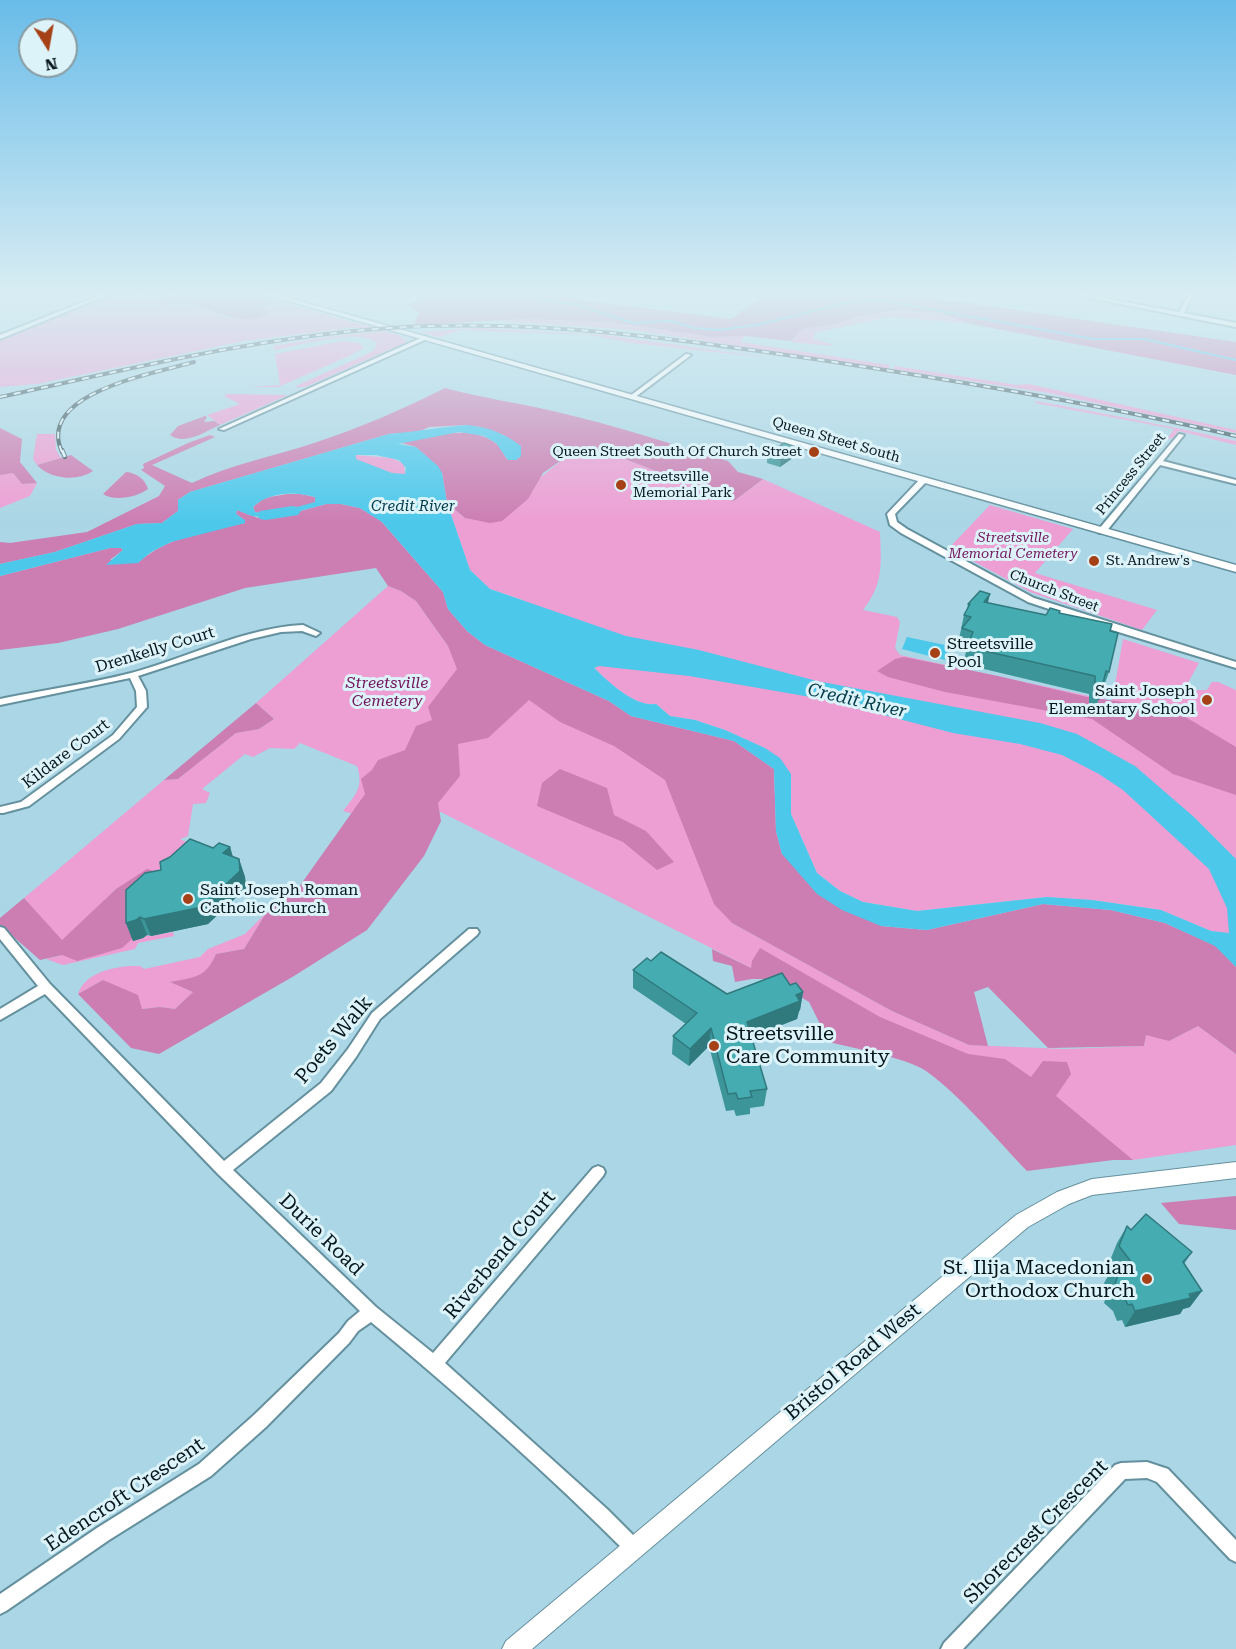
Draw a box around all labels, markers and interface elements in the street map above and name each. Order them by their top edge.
north arrow [18,18,78,78]
text: N [43,54,59,75]
street label: Queen Street South [770,414,902,466]
street label: Princess Street [1093,430,1169,518]
place label: Queen Street South Of Church Street [552,444,802,460]
marker: Queen Street South Of Church Street [807,445,821,459]
place label: Streetsville Memorial Park [633,469,732,502]
marker: Streetsville Memorial Park [614,478,628,492]
water label: Credit River [371,498,455,516]
park label: Streetsville Memorial Cemetery [949,530,1077,562]
place label: St. Andrew's [1106,553,1190,569]
marker: St. Andrew's [1087,554,1101,568]
street label: Church Street [1007,566,1101,616]
street label: Drenkelly Court [93,623,217,677]
place label: Streetsville Pool [947,634,1033,672]
marker: Streetsville Pool [928,646,942,660]
park label: Streetsville Cemetery [346,673,428,711]
water label: Credit River [806,679,908,723]
place label: Saint Joseph Elementary School [1048,681,1195,719]
marker: Saint Joseph Elementary School [1200,693,1214,707]
street label: Kildare Court [19,715,113,793]
place label: Saint Joseph Roman Catholic Church [200,880,358,918]
marker: Saint Joseph Roman Catholic Church [181,892,195,906]
street label: Poets Walk [290,991,378,1089]
place label: Streetsville Care Community [726,1022,889,1069]
marker: Streetsville Care Community [707,1039,721,1053]
street label: Riverbend Court [439,1186,561,1324]
street label: Durie Road [274,1189,368,1281]
place label: St. Ilija Macedonian Orthodox Church [943,1256,1135,1303]
marker: St. Ilija Macedonian Orthodox Church [1140,1272,1154,1286]
street label: Bristol Road West [780,1298,926,1426]
street label: Edencroft Crescent [41,1433,209,1557]
street label: Shorecrest Crescent [959,1455,1113,1609]

